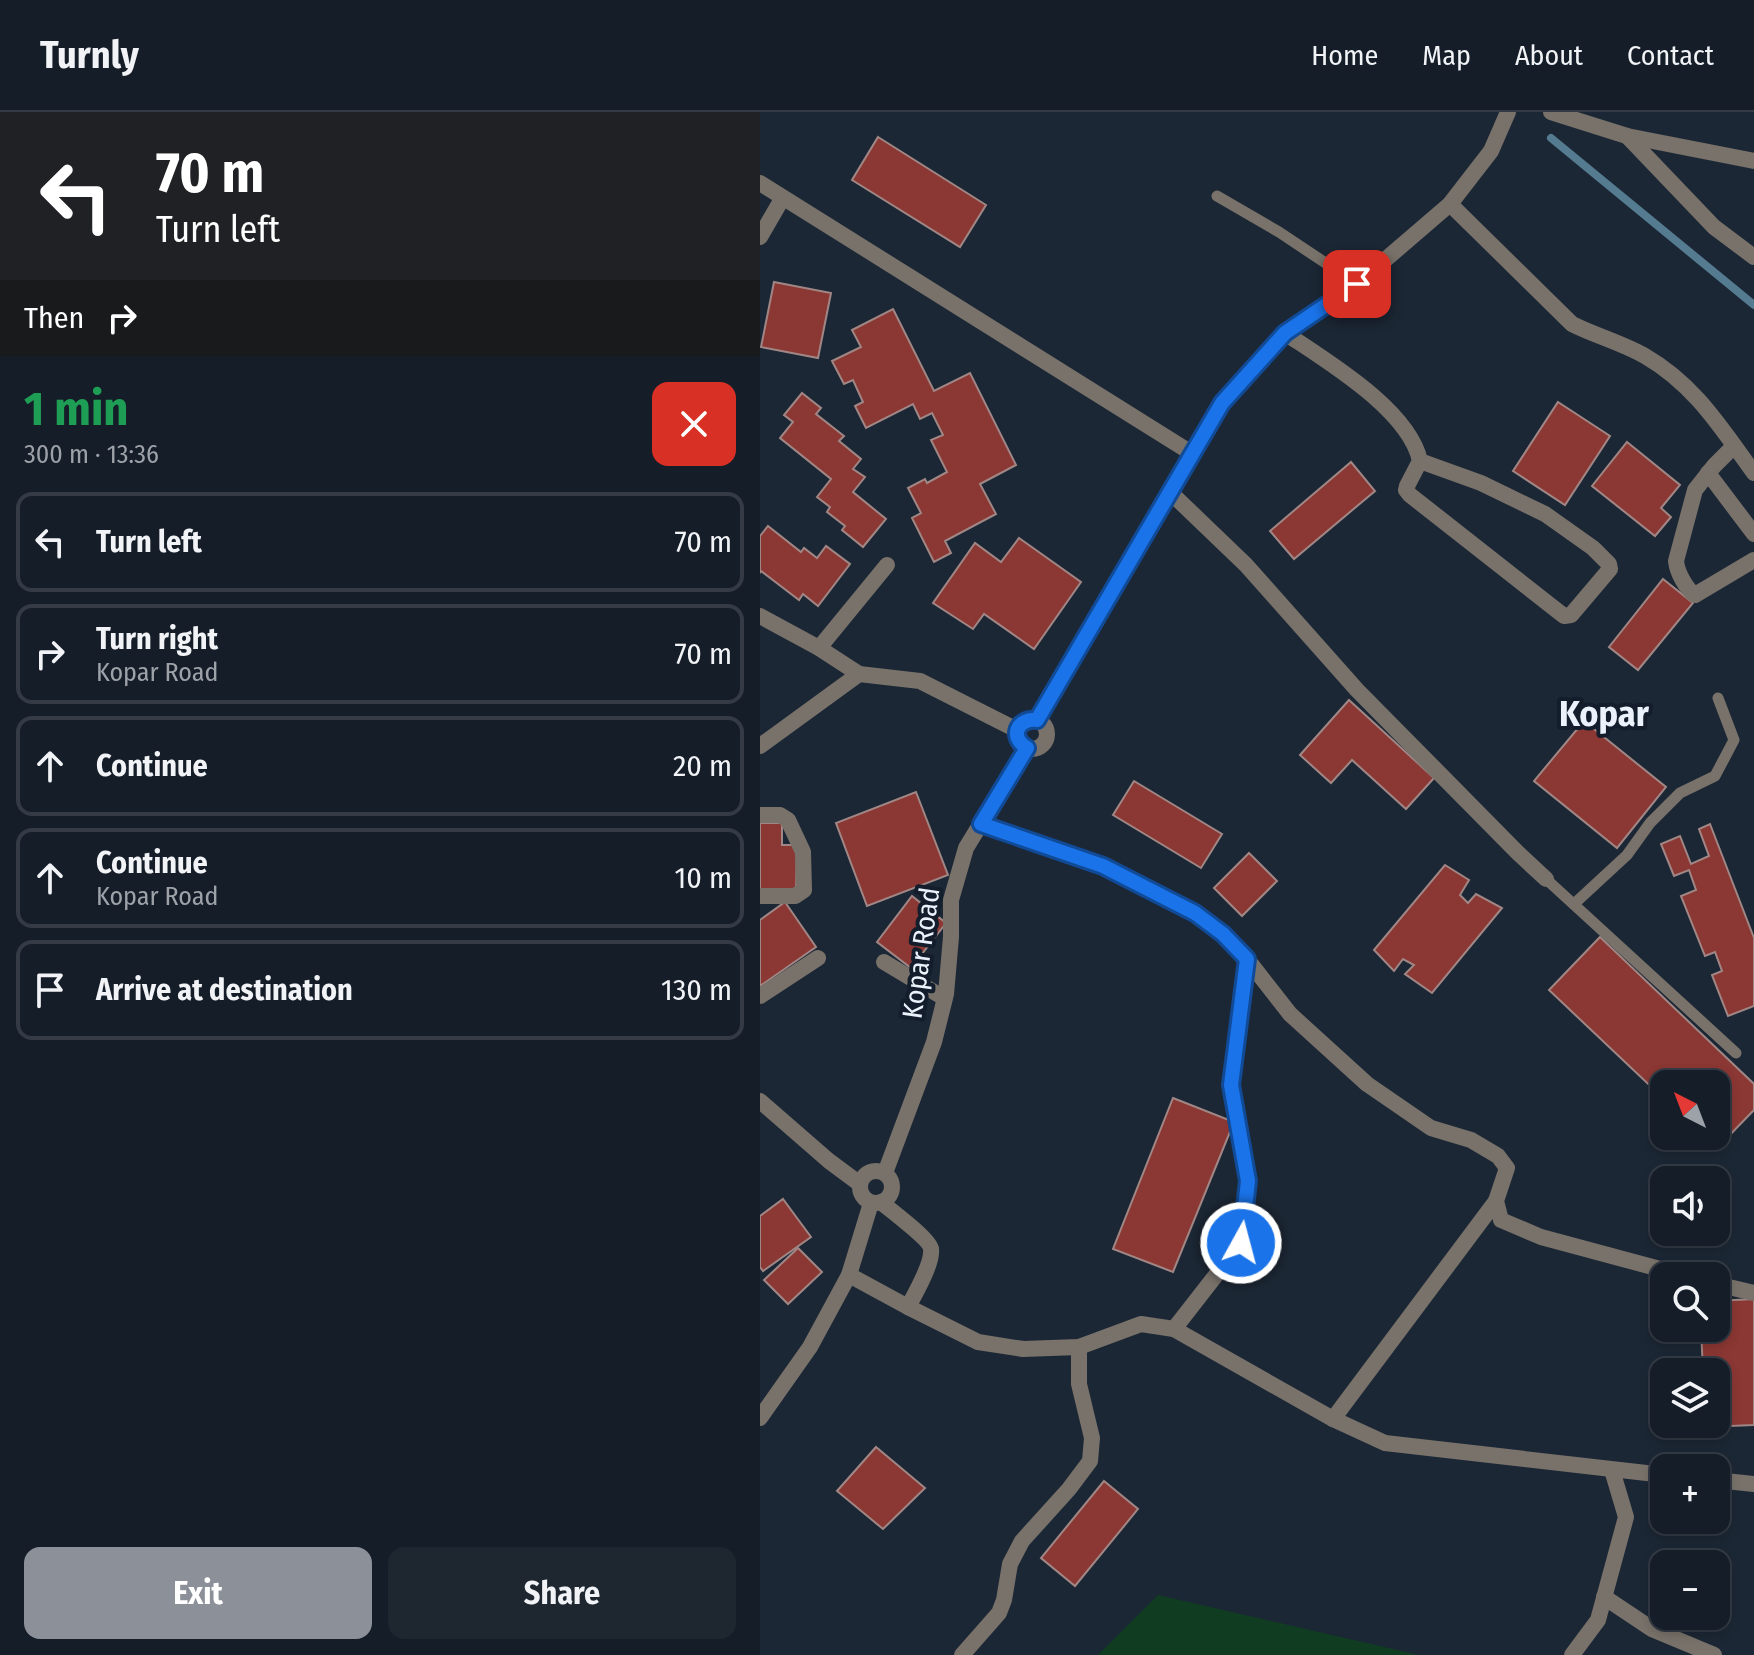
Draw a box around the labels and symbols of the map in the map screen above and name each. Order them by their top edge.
pin [1323,250,1391,318]
district label: Kopar [1559,692,1650,736]
street label: Kopar Road [895,885,947,1021]
north arrow [1650,1070,1730,1150]
position arrow [1199,1201,1283,1285]

